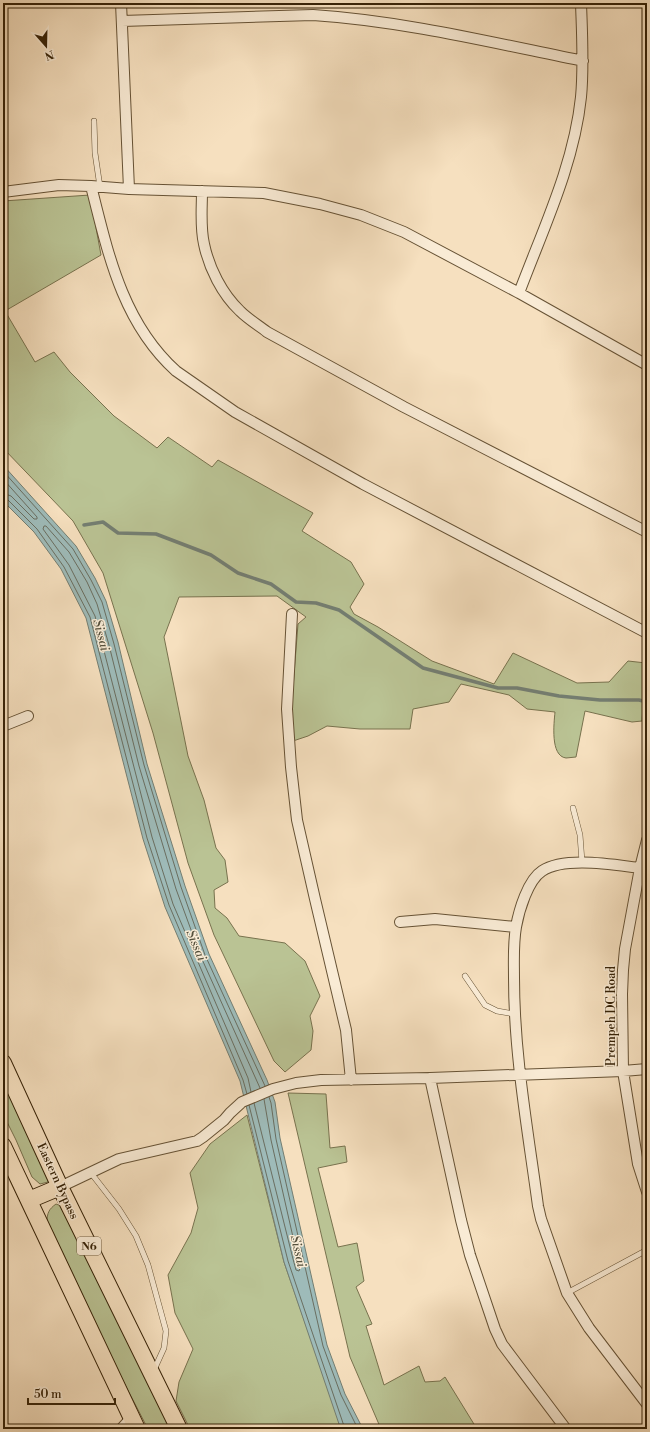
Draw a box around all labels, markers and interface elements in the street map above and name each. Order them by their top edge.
north arrow [26,26,66,66]
text: N [42,46,56,63]
water label: Sissai [89,617,113,654]
water label: Sissai [182,927,210,964]
street label: Prempeh DC Road [604,966,619,1066]
street label: Eastern Bypass [33,1141,82,1222]
water label: Sissai [287,1234,310,1270]
road number: N6 [77,1237,101,1255]
scale bar [28,1380,115,1406]
text: 50 m [34,1387,62,1402]

